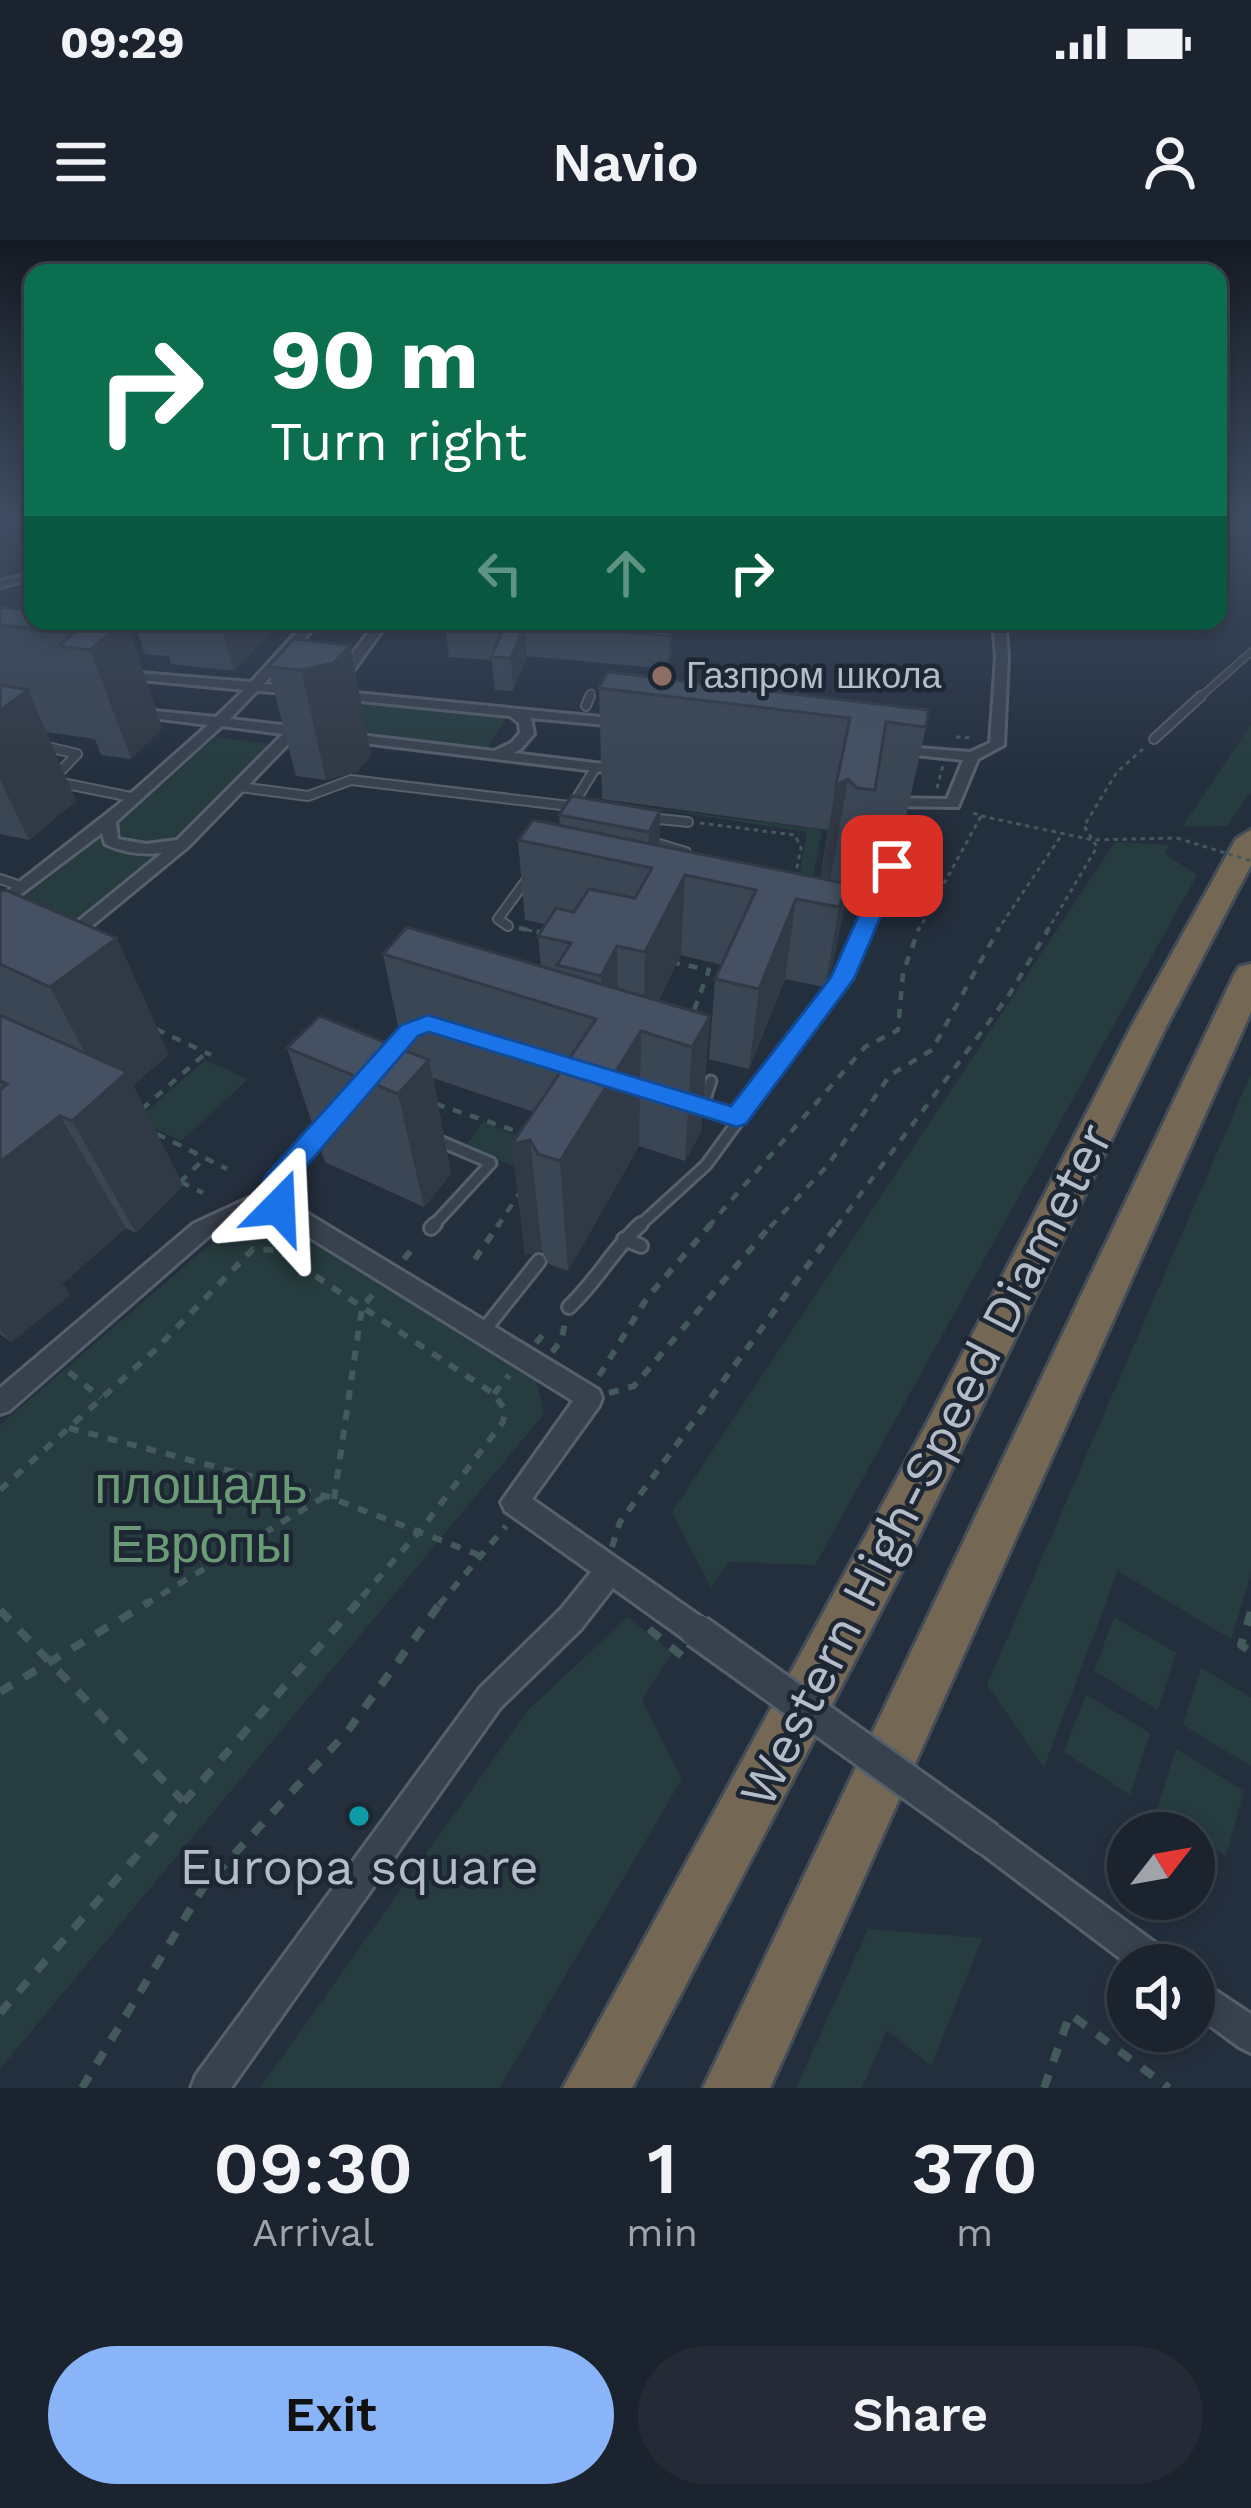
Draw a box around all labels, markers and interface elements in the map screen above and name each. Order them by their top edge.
text: 09:29 [60,16,185,69]
icon: menu [48,129,114,195]
icon: person [1137,129,1203,195]
text: Navio [552,131,699,194]
text: 90 m [270,310,479,408]
icon: right [72,312,228,468]
text: Turn right [270,410,527,473]
icon: left [467,540,533,606]
icon: ahead [593,540,659,606]
icon: right [719,540,785,606]
place label: Газпром школа [686,655,942,697]
marker: Газпром школа [649,663,675,689]
pin [841,815,943,917]
icon: arrive [859,833,925,899]
street label: Western High-Speed Diameter [727,1113,1125,1817]
position arrow [216,1144,342,1270]
park label: площадь Европы [95,1456,307,1574]
marker: Europa square [346,1803,372,1829]
north arrow [1107,1812,1215,1920]
map controls [1107,1812,1215,2052]
place label: Europa square [179,1837,539,1896]
button: sound [1107,1944,1215,2052]
text: 09:30 [213,2126,413,2210]
text: 1 [647,2126,677,2210]
text: 370 [911,2126,1038,2210]
text: Arrival [252,2210,374,2255]
text: min [626,2210,698,2255]
text: m [956,2210,993,2255]
button: Exit [48,2346,614,2484]
button: Share [638,2346,1203,2484]

